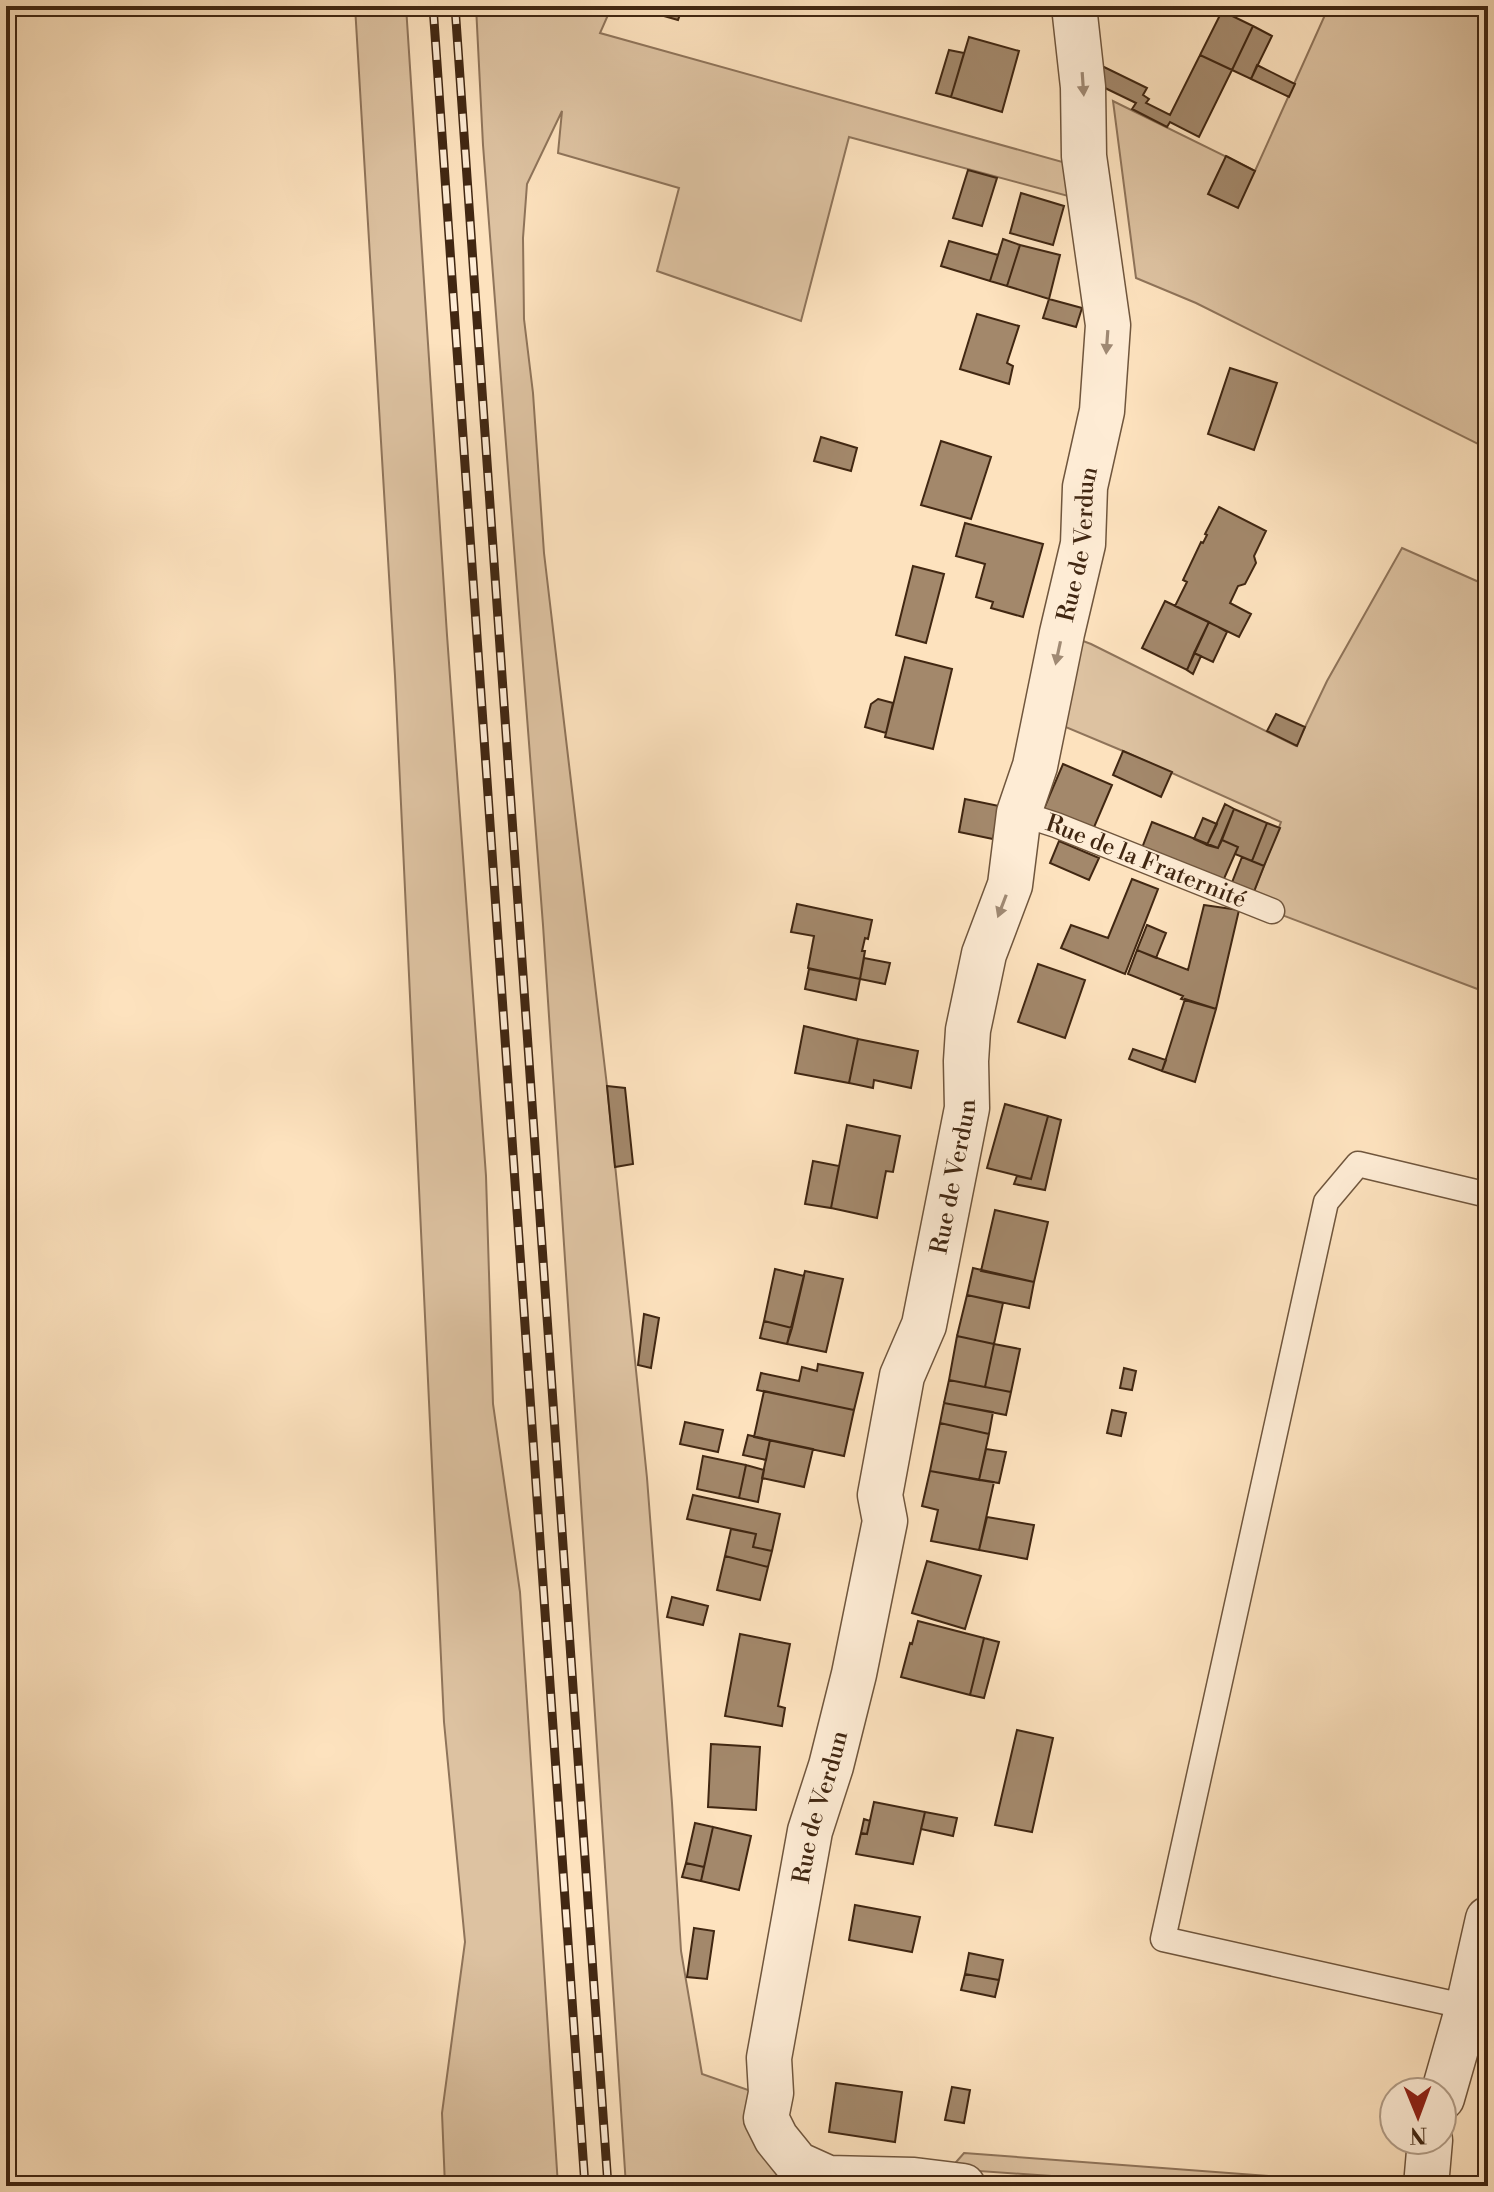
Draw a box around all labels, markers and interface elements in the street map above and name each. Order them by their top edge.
one-way arrow [1076,71,1089,96]
one-way arrow [1100,330,1113,355]
street label: Rue de Verdun [1051,464,1105,625]
one-way arrow [1051,641,1063,666]
street label: Rue de la Fraternité [1042,809,1251,915]
one-way arrow [995,894,1008,918]
street label: Rue de Verdun [924,1099,983,1257]
street label: Rue de Verdun [787,1728,855,1886]
north arrow [1378,2076,1458,2156]
text: N [1409,2121,1427,2148]

